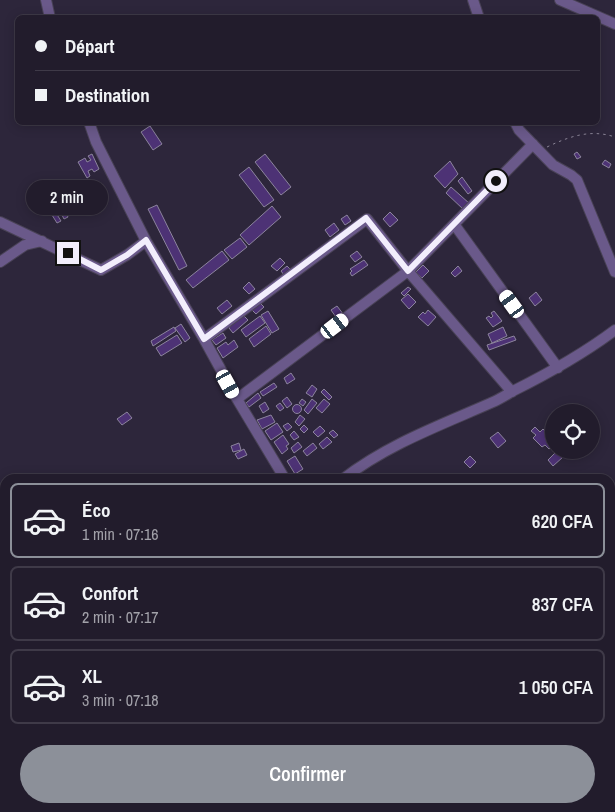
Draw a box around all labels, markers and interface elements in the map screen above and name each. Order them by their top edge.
text: Départ [65,33,114,59]
text: Destination [65,82,150,108]
route start [485,170,507,192]
callout: 2 min [27,180,109,216]
text: 2 min [50,186,84,208]
route end [57,242,79,264]
car [497,287,526,321]
car [318,311,351,341]
car [214,367,241,401]
map controls [545,404,600,459]
button: locate [545,404,600,459]
text: Éco [82,497,111,523]
icon: car [22,498,67,543]
text: 620 CFA [532,508,593,534]
text: 1 min · 07:16 [82,523,159,545]
text: Confort [82,580,138,606]
icon: car [22,581,67,626]
text: 837 CFA [532,591,593,617]
text: 2 min · 07:17 [82,606,159,628]
text: XL [82,663,102,689]
icon: car [22,664,67,709]
text: 1 050 CFA [519,674,593,700]
text: 3 min · 07:18 [82,689,159,711]
button: Confirmer [20,745,595,803]

